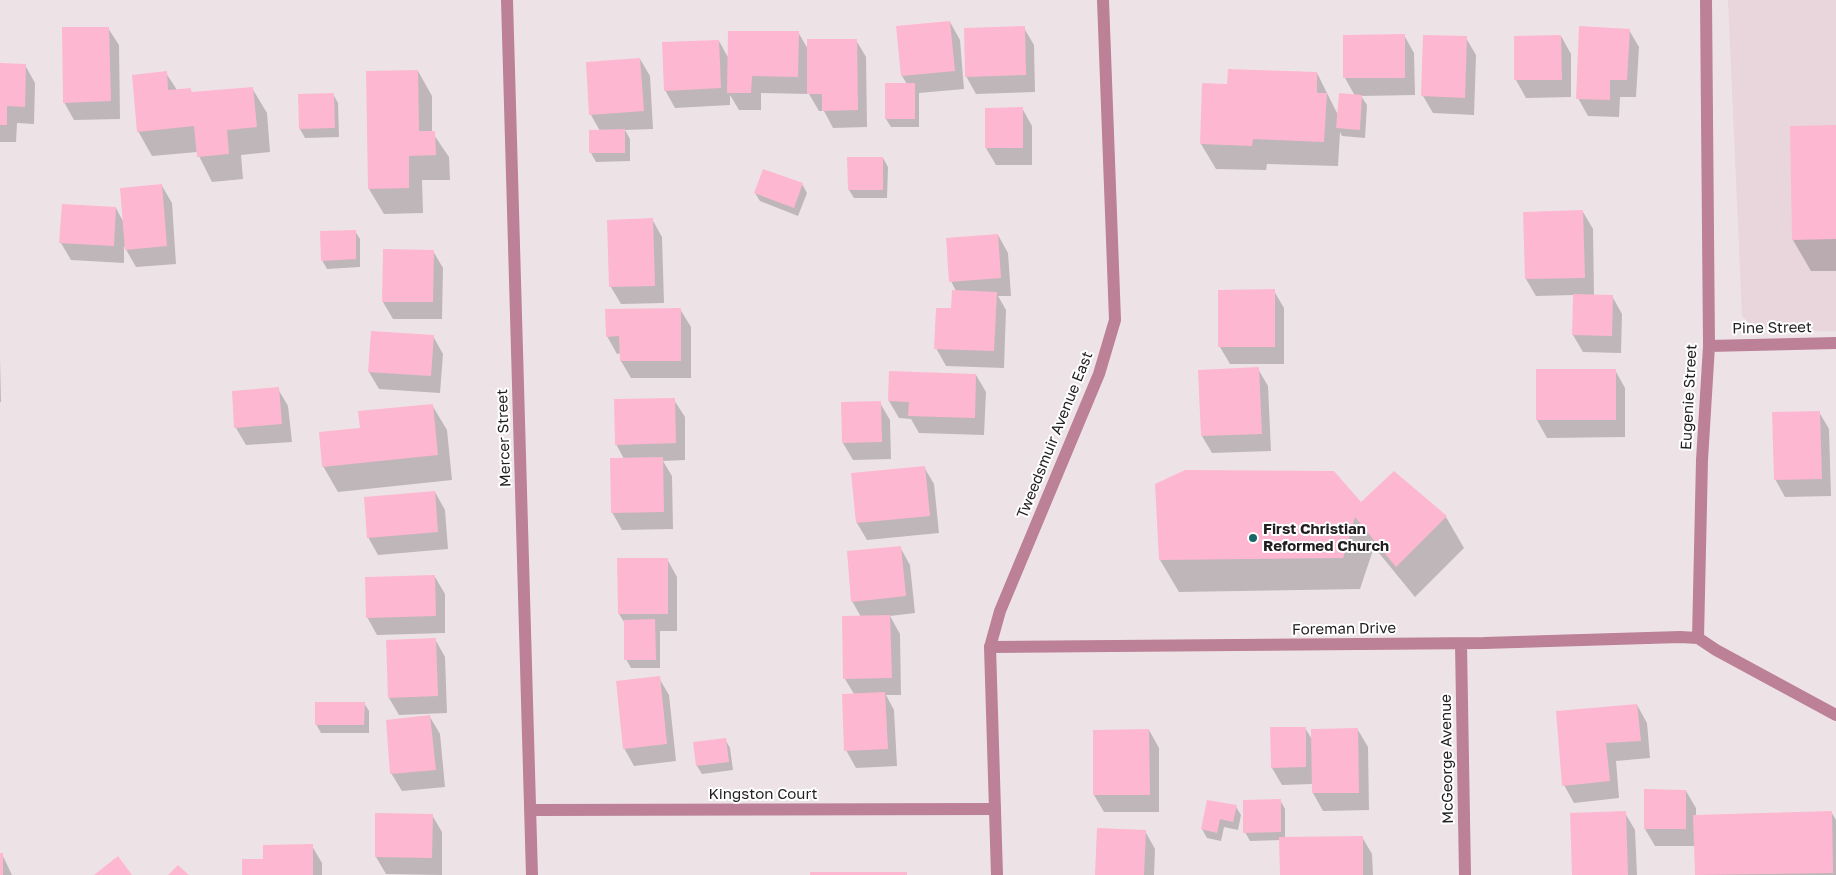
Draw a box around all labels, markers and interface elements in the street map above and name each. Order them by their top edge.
street label: Pine Street [1732,318,1812,338]
street label: Eugenie Street [1677,343,1701,451]
street label: Tweedsmuir Avenue East [1013,349,1097,521]
street label: Mercer Street [493,389,515,487]
place label: First Christian Reformed Church [1263,520,1389,555]
marker: First Christian Reformed Church [1247,532,1259,544]
street label: Foreman Drive [1292,619,1396,639]
street label: McGeorge Avenue [1437,694,1457,824]
street label: Kingston Court [708,785,818,803]

